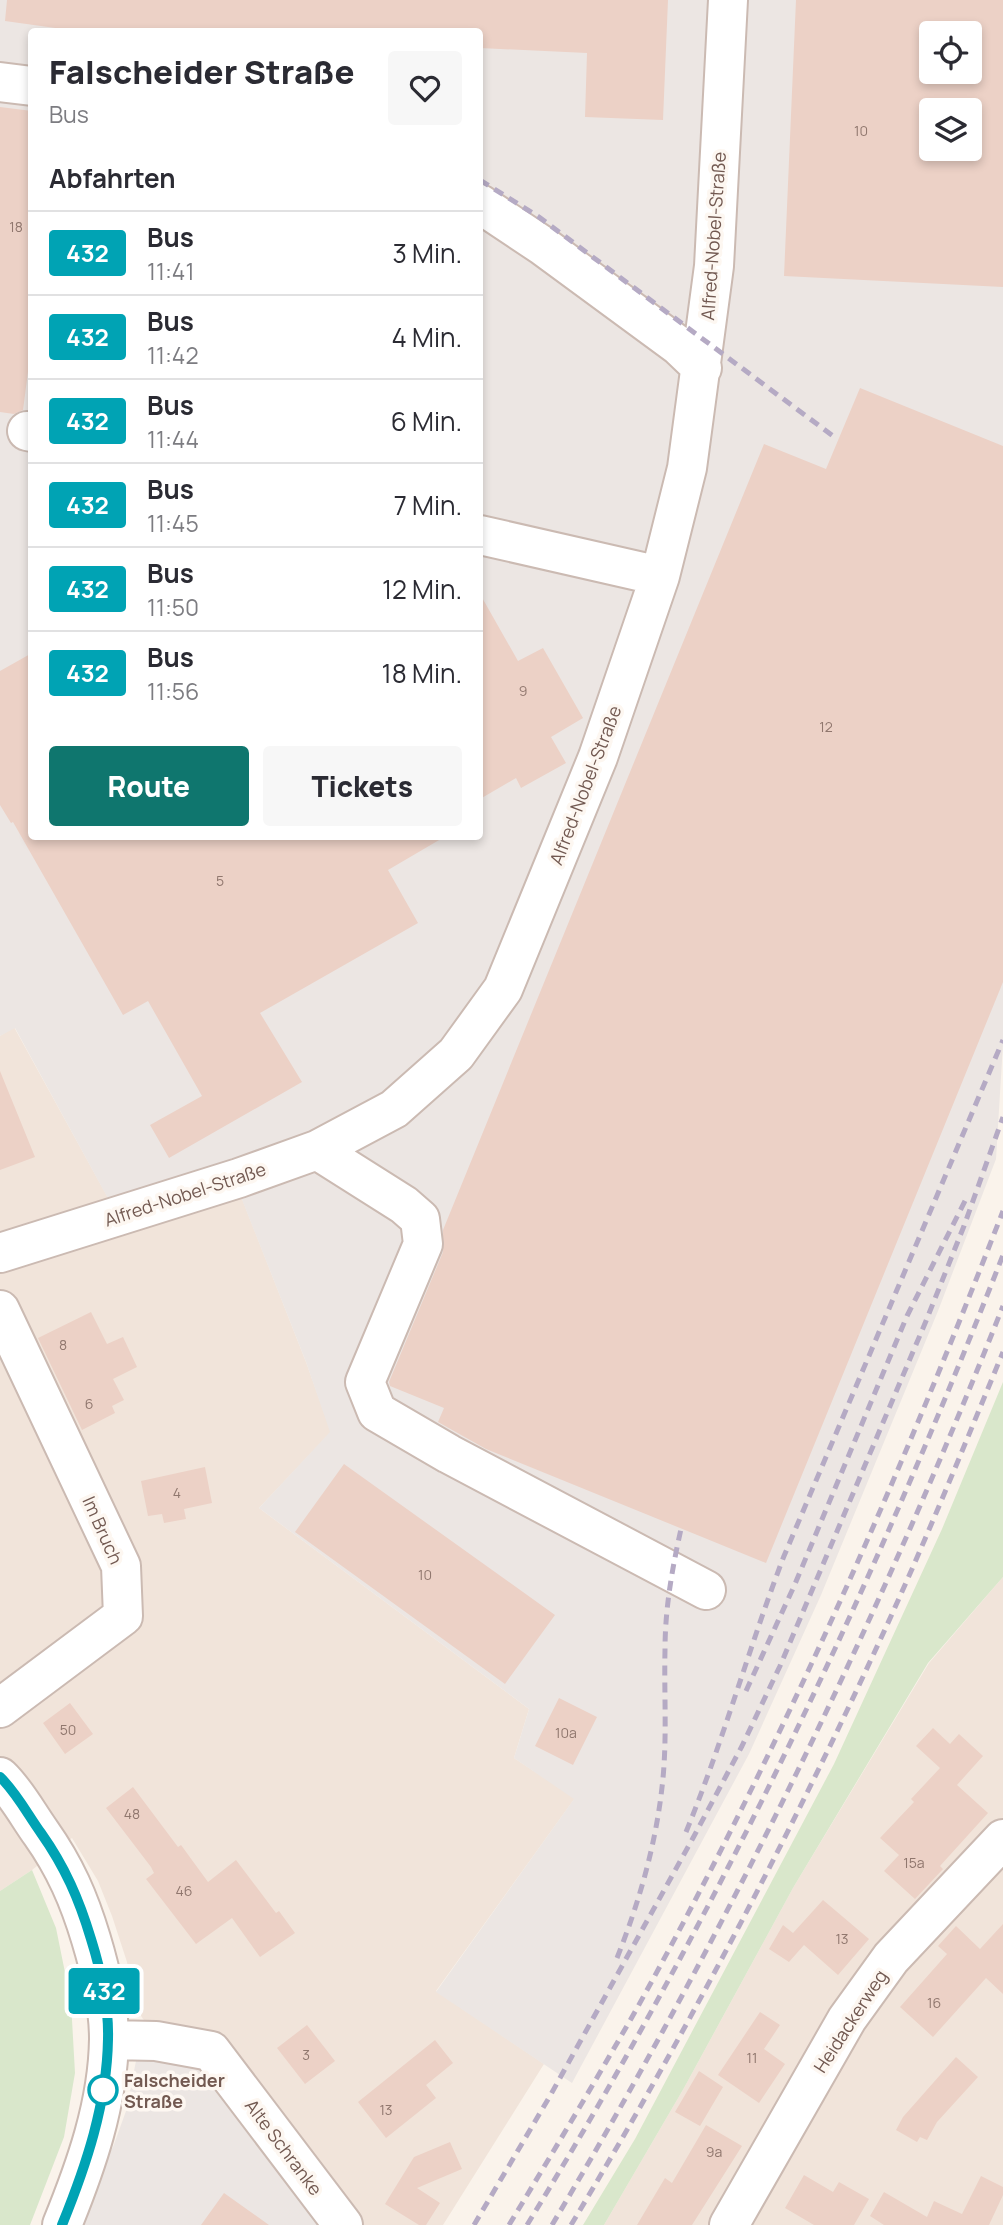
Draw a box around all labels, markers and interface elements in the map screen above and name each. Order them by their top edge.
map controls [919,21,982,161]
button: locate [919,21,982,84]
text: Falscheider Straße [49,49,355,94]
button: heart [388,51,462,125]
text: Bus [49,98,89,130]
button: layers [919,98,982,161]
house number: 10 [854,121,868,140]
street label: Alfred-Nobel-Straße [695,151,731,321]
text: Abfahrten [49,160,176,196]
house number: 18 [9,217,23,236]
text: Bus [147,219,194,255]
text: 3 Min. [392,235,462,271]
text: 432 [66,236,109,269]
text: 11:41 [147,255,194,287]
text: Bus [147,303,194,339]
text: 4 Min. [392,319,462,355]
text: 432 [66,320,109,353]
text: 11:42 [147,339,199,371]
text: Bus [147,387,194,423]
text: 6 Min. [391,403,462,439]
text: 432 [66,404,109,437]
text: 11:44 [147,423,199,455]
text: Bus [147,471,194,507]
text: 7 Min. [394,487,462,523]
text: 432 [66,488,109,521]
text: 11:45 [147,507,199,539]
text: Bus [147,555,194,591]
text: 12 Min. [382,571,462,607]
text: 432 [66,572,109,605]
text: 11:50 [147,591,199,623]
text: Bus [147,639,194,675]
text: 18 Min. [382,655,462,691]
text: 432 [66,656,109,689]
text: 11:56 [147,675,199,707]
house number: 9 [519,681,527,700]
street label: Alfred-Nobel-Straße [544,702,626,868]
house number: 12 [819,717,833,736]
button: Route [49,746,249,826]
button: Tickets [263,746,462,826]
house number: 5 [216,871,224,890]
street label: Alfred-Nobel-Straße [101,1157,269,1231]
house number: 8 [59,1335,67,1354]
house number: 6 [85,1394,93,1413]
house number: 4 [173,1483,181,1502]
street label: Im Bruch [77,1492,129,1568]
house number: 10 [418,1565,432,1584]
house number: 50 [60,1720,76,1739]
house number: 10a [555,1723,577,1742]
house number: 48 [124,1804,140,1823]
house number: 15a [903,1853,925,1872]
house number: 46 [176,1881,192,1900]
house number: 13 [835,1929,849,1948]
street label: Heidackerweg [808,1965,892,2077]
line badge: 432 [64,1968,144,2014]
text: 432 [83,1974,125,2007]
house number: 16 [927,1993,941,2012]
house number: 3 [302,2045,310,2064]
house number: 11 [747,2048,757,2067]
place label: Falscheider Straße [124,2068,225,2113]
marker: Falscheider Straße [88,2075,118,2105]
street label: Alte Schranke [240,2094,328,2200]
house number: 13 [379,2100,393,2119]
house number: 9a [706,2142,722,2161]

